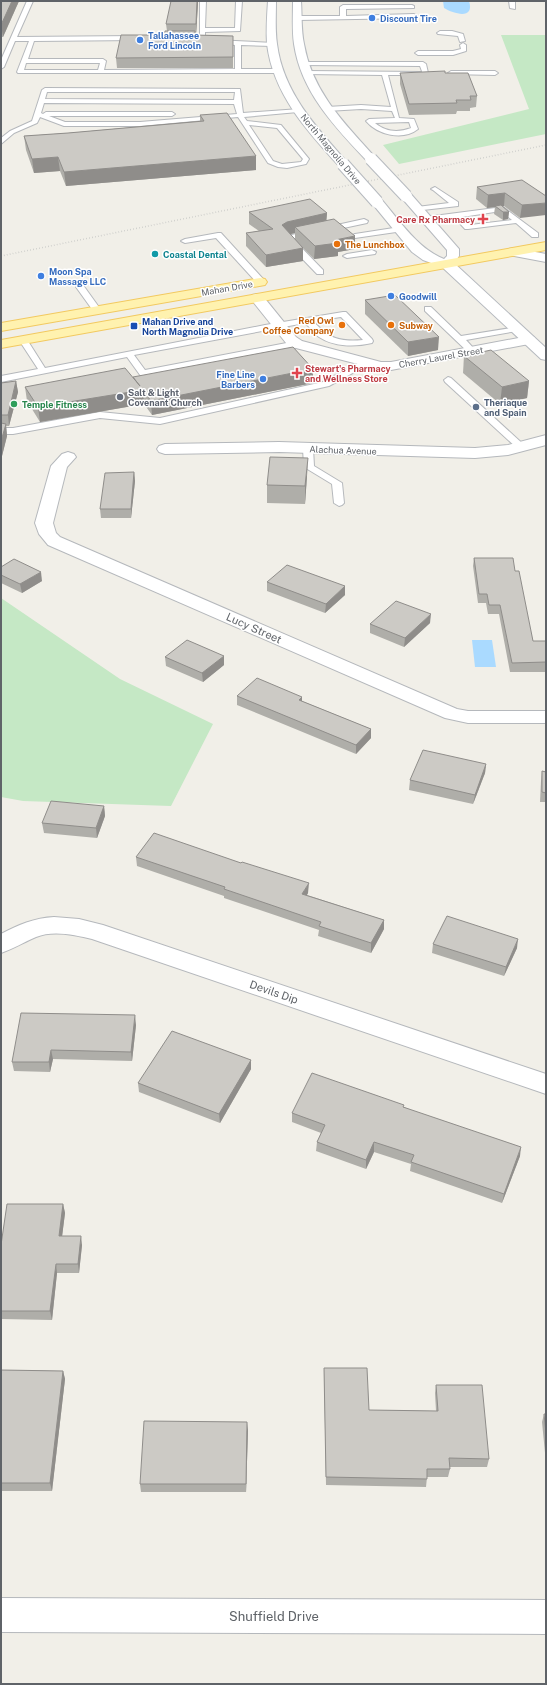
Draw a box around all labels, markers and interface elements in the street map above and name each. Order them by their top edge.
marker: Discount Tire [367,13,377,23]
place label: Discount Tire [380,13,437,24]
place label: Tallahassee Ford Lincoln [148,30,201,51]
marker: Tallahassee Ford Lincoln [135,35,145,45]
street label: North Magnolia Drive [298,112,364,186]
place label: Care Rx Pharmacy [396,214,475,225]
marker: Care Rx Pharmacy [478,214,488,224]
marker: The Lunchbox [332,239,342,249]
place label: The Lunchbox [345,239,406,250]
marker: Coastal Dental [150,249,160,259]
place label: Coastal Dental [163,249,227,260]
place label: Moon Spa Massage LLC [49,266,107,287]
marker: Moon Spa Massage LLC [36,271,46,281]
street label: Mahan Drive [200,278,254,298]
marker: Goodwill [386,291,396,301]
place label: Goodwill [399,291,437,302]
place label: Red Owl Coffee Company [263,315,334,336]
place label: Mahan Drive and North Magnolia Drive [142,316,233,337]
marker: Red Owl Coffee Company [337,320,347,330]
marker: Subway [386,320,396,330]
place label: Subway [399,320,433,331]
marker: Mahan Drive and North Magnolia Drive [129,321,139,331]
street label: Cherry Laurel Street [398,344,485,370]
place label: Stewart's Pharmacy and Wellness Store [305,363,391,384]
marker: Stewart's Pharmacy and Wellness Store [292,368,302,378]
place label: Fine Line Barbers [216,369,255,390]
marker: Fine Line Barbers [258,374,268,384]
place label: Salt & Light Covenant Church [128,387,202,408]
marker: Salt & Light Covenant Church [115,392,125,402]
place label: Theriaque and Spain [484,397,527,418]
marker: Temple Fitness [9,399,19,409]
place label: Temple Fitness [22,399,87,410]
marker: Theriaque and Spain [471,402,481,412]
street label: Alachua Avenue [309,443,377,457]
street label: Lucy Street [224,610,284,646]
street label: Devils Dip [248,978,300,1006]
street label: Shuffield Drive [229,1609,319,1624]

